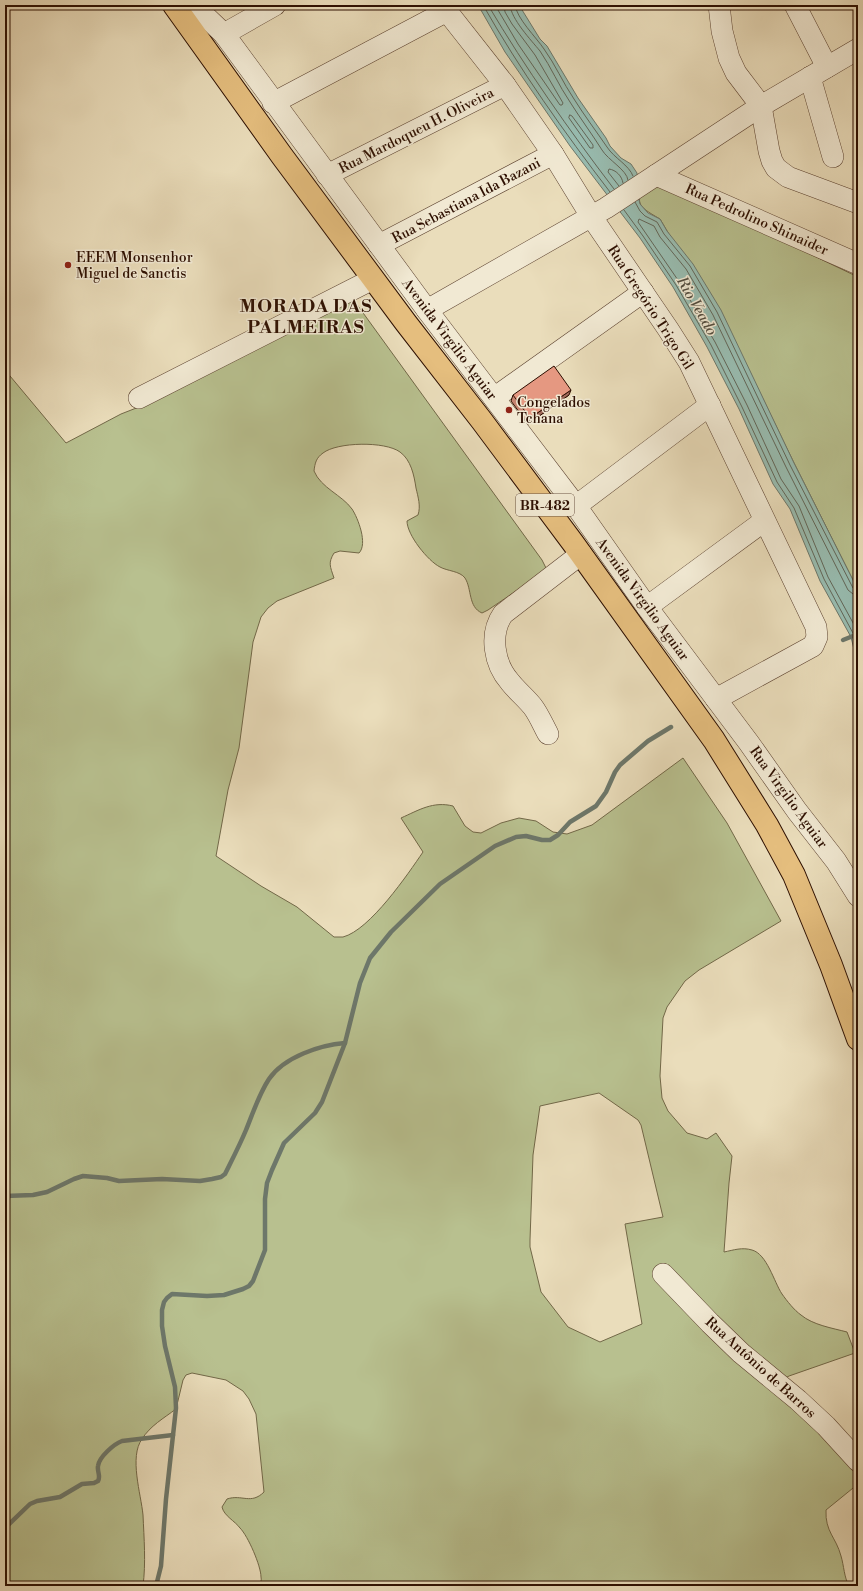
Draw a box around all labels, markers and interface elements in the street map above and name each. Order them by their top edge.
street label: Rua Mardoqueu H. Oliveira [336,83,498,178]
street label: Rua Sebastiana Ida Bazani [389,154,544,248]
street label: Rua Pedrolino Shinaider [682,180,831,260]
street label: Rua Gregório Trigo Gil [603,242,697,373]
place label: EEEM Monsenhor Miguel de Sanctis [76,249,193,283]
marker: EEEM Monsenhor Miguel de Sanctis [63,260,73,270]
water label: Rio Veado [672,272,721,339]
street label: Avenida Virgilio Aguiar [397,274,501,404]
district label: MORADA DAS PALMEIRAS [240,295,372,339]
place label: Congelados Tchana [517,394,590,428]
marker: Congelados Tchana [504,405,514,415]
road number: BR-482 [516,494,574,516]
street label: Avenida Virgilio Aguiar [591,534,693,665]
street label: Rua Virgilio Aguiar [745,743,831,852]
street label: Rua Antônio de Barros [701,1313,819,1422]

